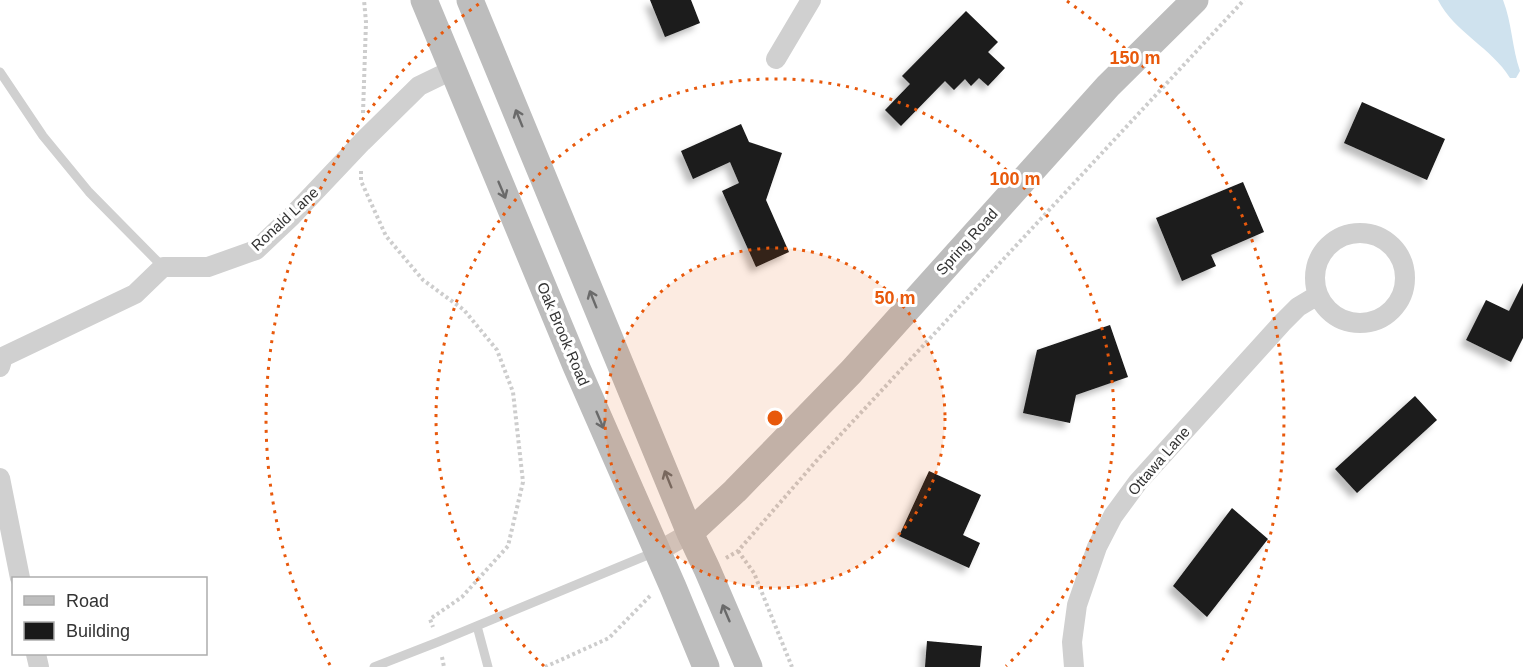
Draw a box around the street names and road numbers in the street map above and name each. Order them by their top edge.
street label: Ronald Lane [248,183,322,254]
street label: Spring Road [932,205,1001,278]
street label: Oak Brook Road [534,279,593,388]
street label: Ottawa Lane [1124,423,1193,498]

